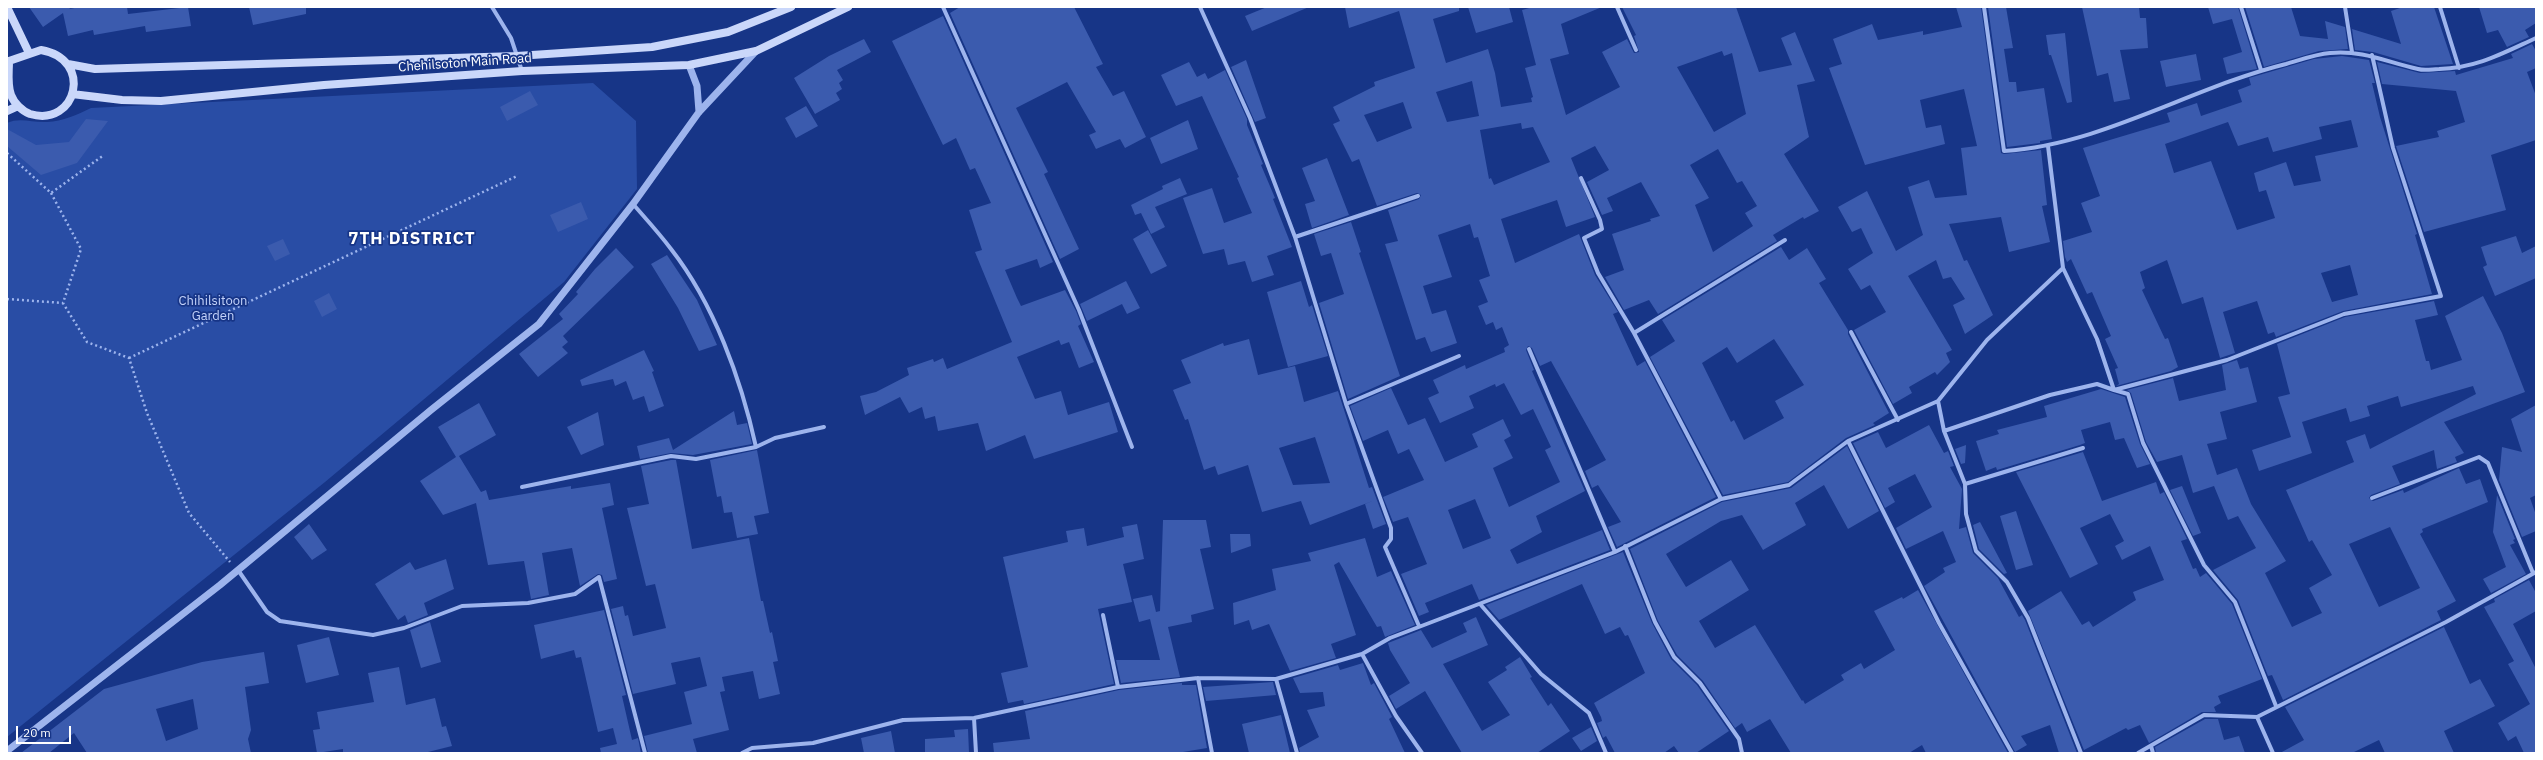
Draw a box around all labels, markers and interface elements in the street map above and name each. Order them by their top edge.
street label: Chehilsoton Main Road [398,51,532,75]
district label: 7TH DISTRICT [348,229,476,249]
park label: Chihilsitoon Garden [179,293,247,324]
scale bar [18,718,73,744]
text: 20 m [23,725,51,740]

